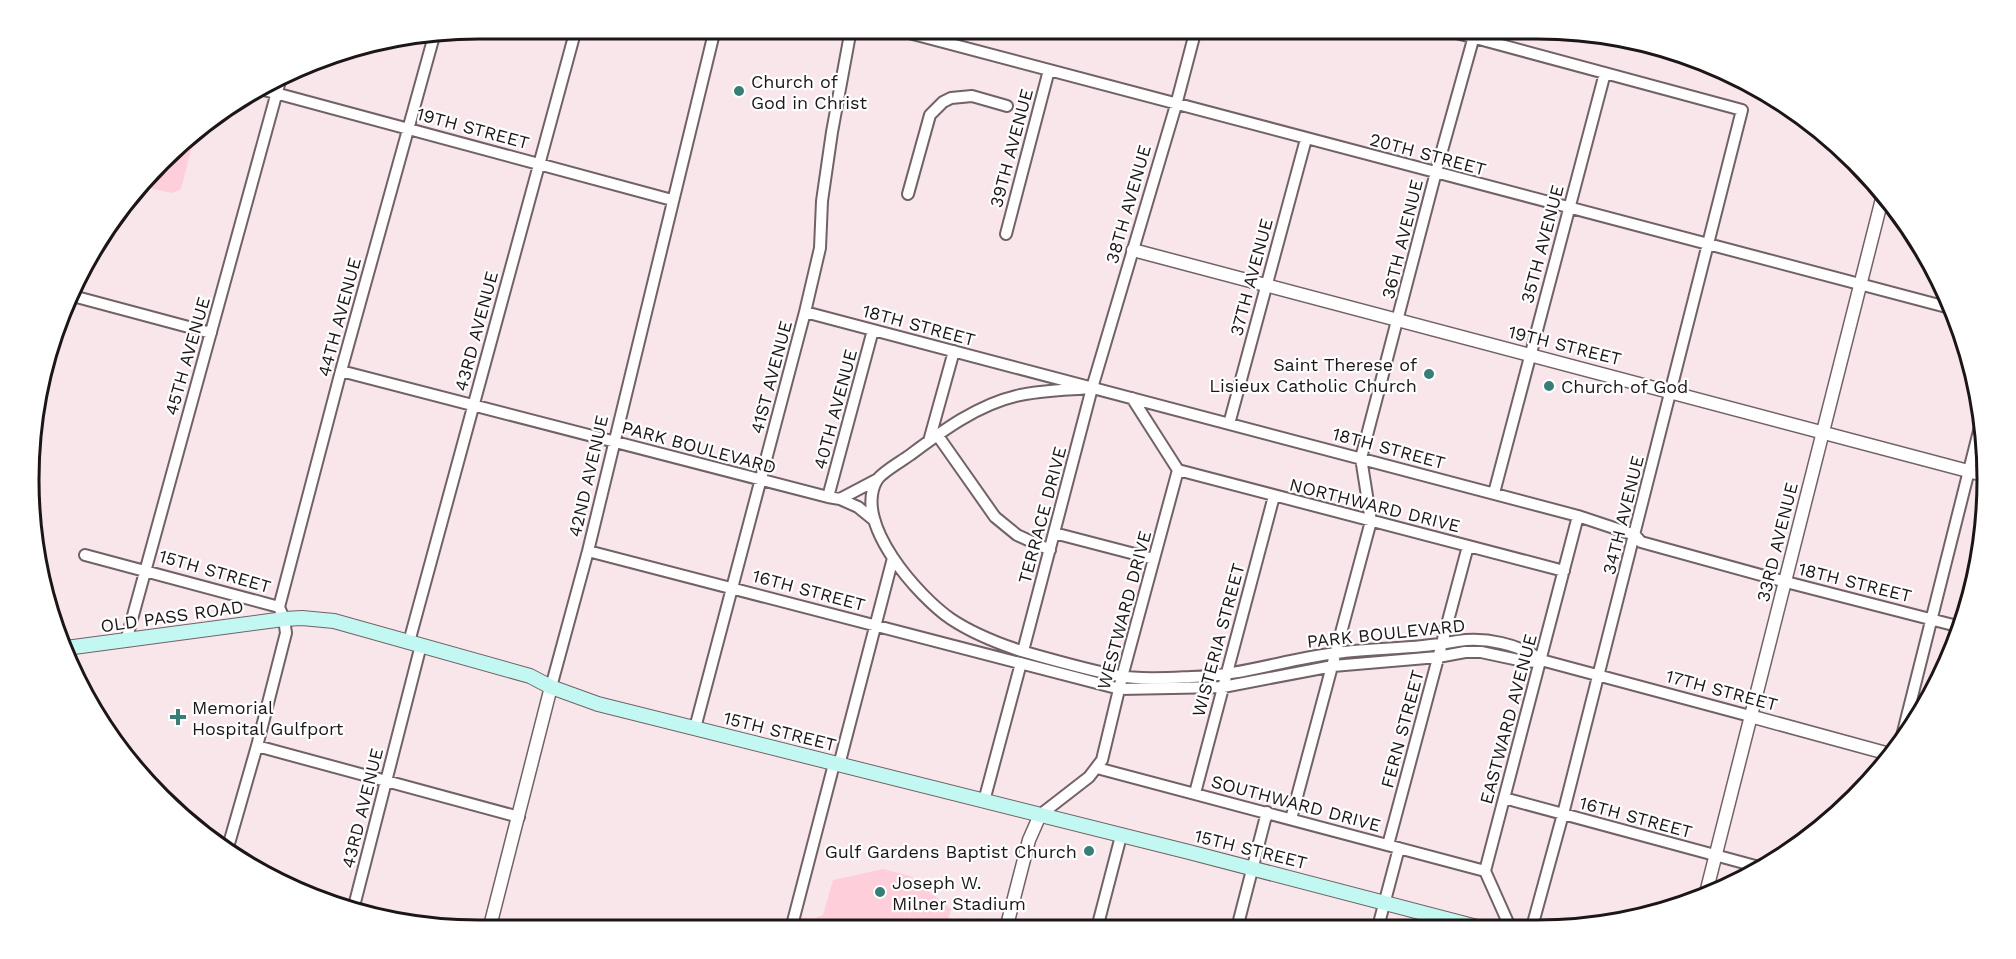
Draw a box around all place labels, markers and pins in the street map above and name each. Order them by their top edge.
place label: Church of God in Christ [751,71,867,113]
marker: Church of God in Christ [732,84,746,98]
place label: Saint Therese of Lisieux Catholic Church [1209,354,1417,396]
marker: Saint Therese of Lisieux Catholic Church [1422,367,1436,381]
place label: Church of God [1561,376,1688,397]
marker: Church of God [1542,379,1556,393]
place label: Memorial Hospital Gulfport [192,697,344,739]
marker: Memorial Hospital Gulfport [169,708,187,726]
place label: Gulf Gardens Baptist Church [825,841,1077,862]
marker: Gulf Gardens Baptist Church [1082,844,1096,858]
place label: Joseph W. Milner Stadium [892,872,1026,914]
marker: Joseph W. Milner Stadium [873,885,887,899]

